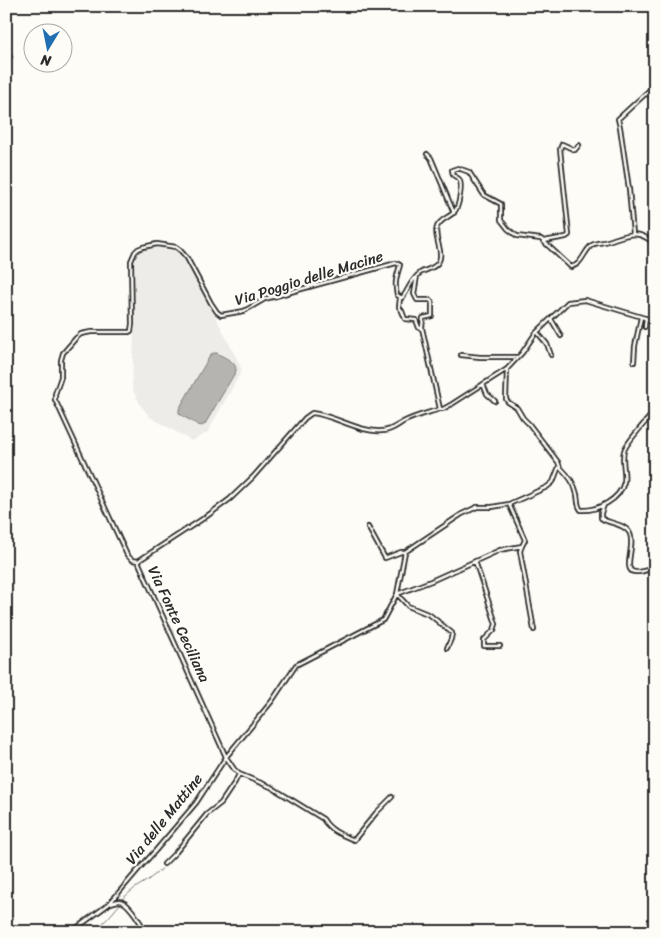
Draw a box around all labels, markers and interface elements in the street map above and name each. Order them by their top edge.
north arrow [22,22,72,72]
text: N [39,47,54,74]
street label: Via Poggio delle Macine [232,243,387,313]
street label: Via Fonte Ceciliana [141,561,218,687]
street label: Via delle Mattine [119,767,209,871]

